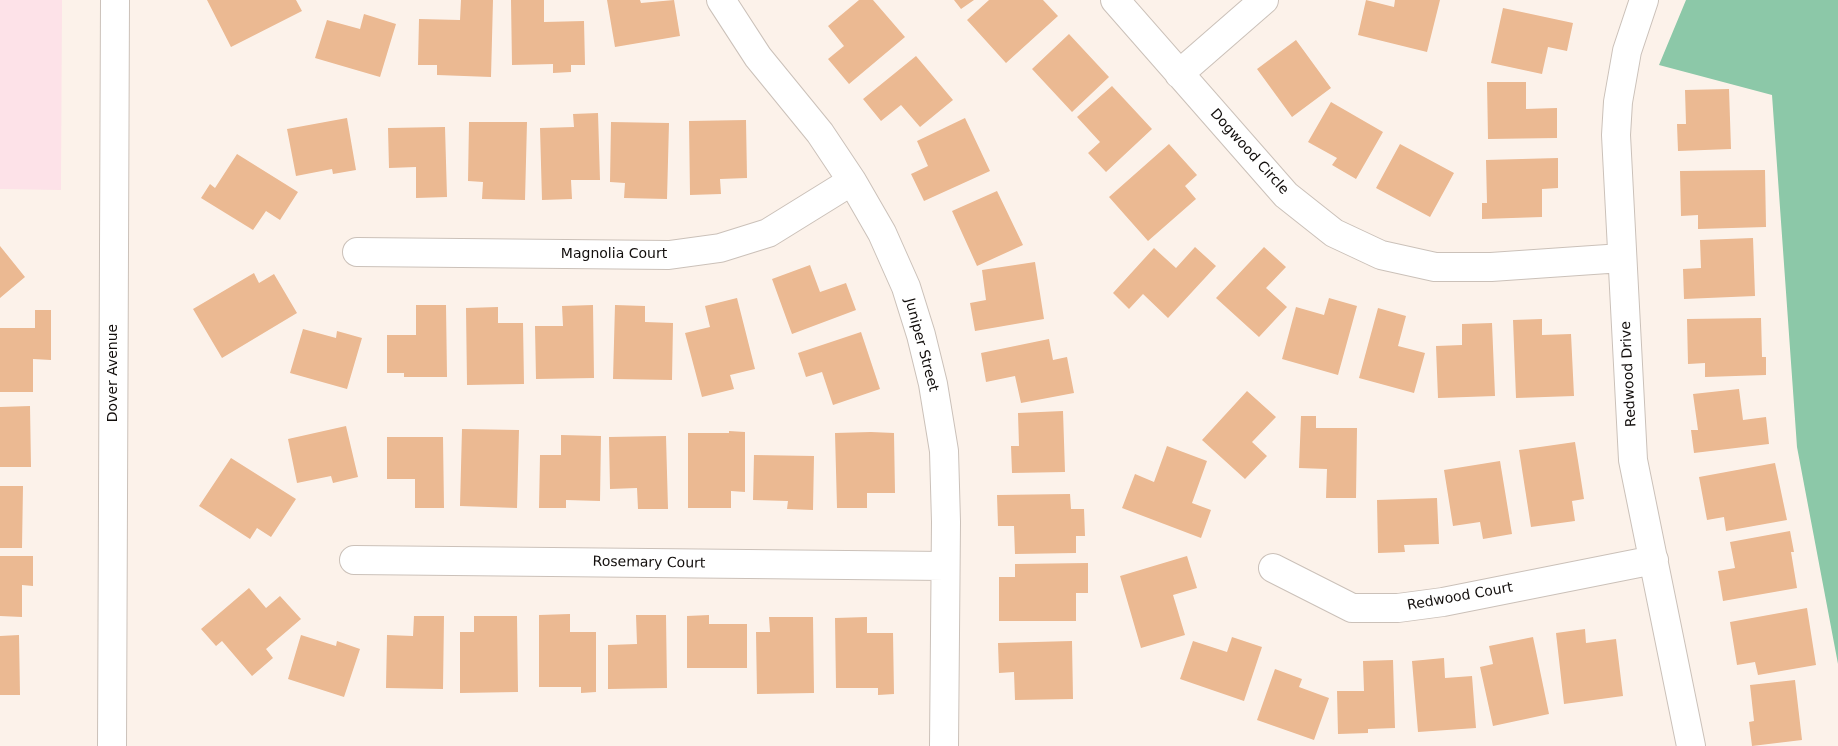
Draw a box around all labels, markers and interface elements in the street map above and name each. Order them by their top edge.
street label: Dogwood Circle [1206,106,1292,198]
street label: Magnolia Court [561,246,667,262]
street label: Juniper Street [900,296,942,394]
street label: Redwood Drive [1618,321,1640,427]
street label: Dover Avenue [105,324,121,422]
street label: Rosemary Court [592,554,706,572]
street label: Redwood Court [1406,579,1514,615]

